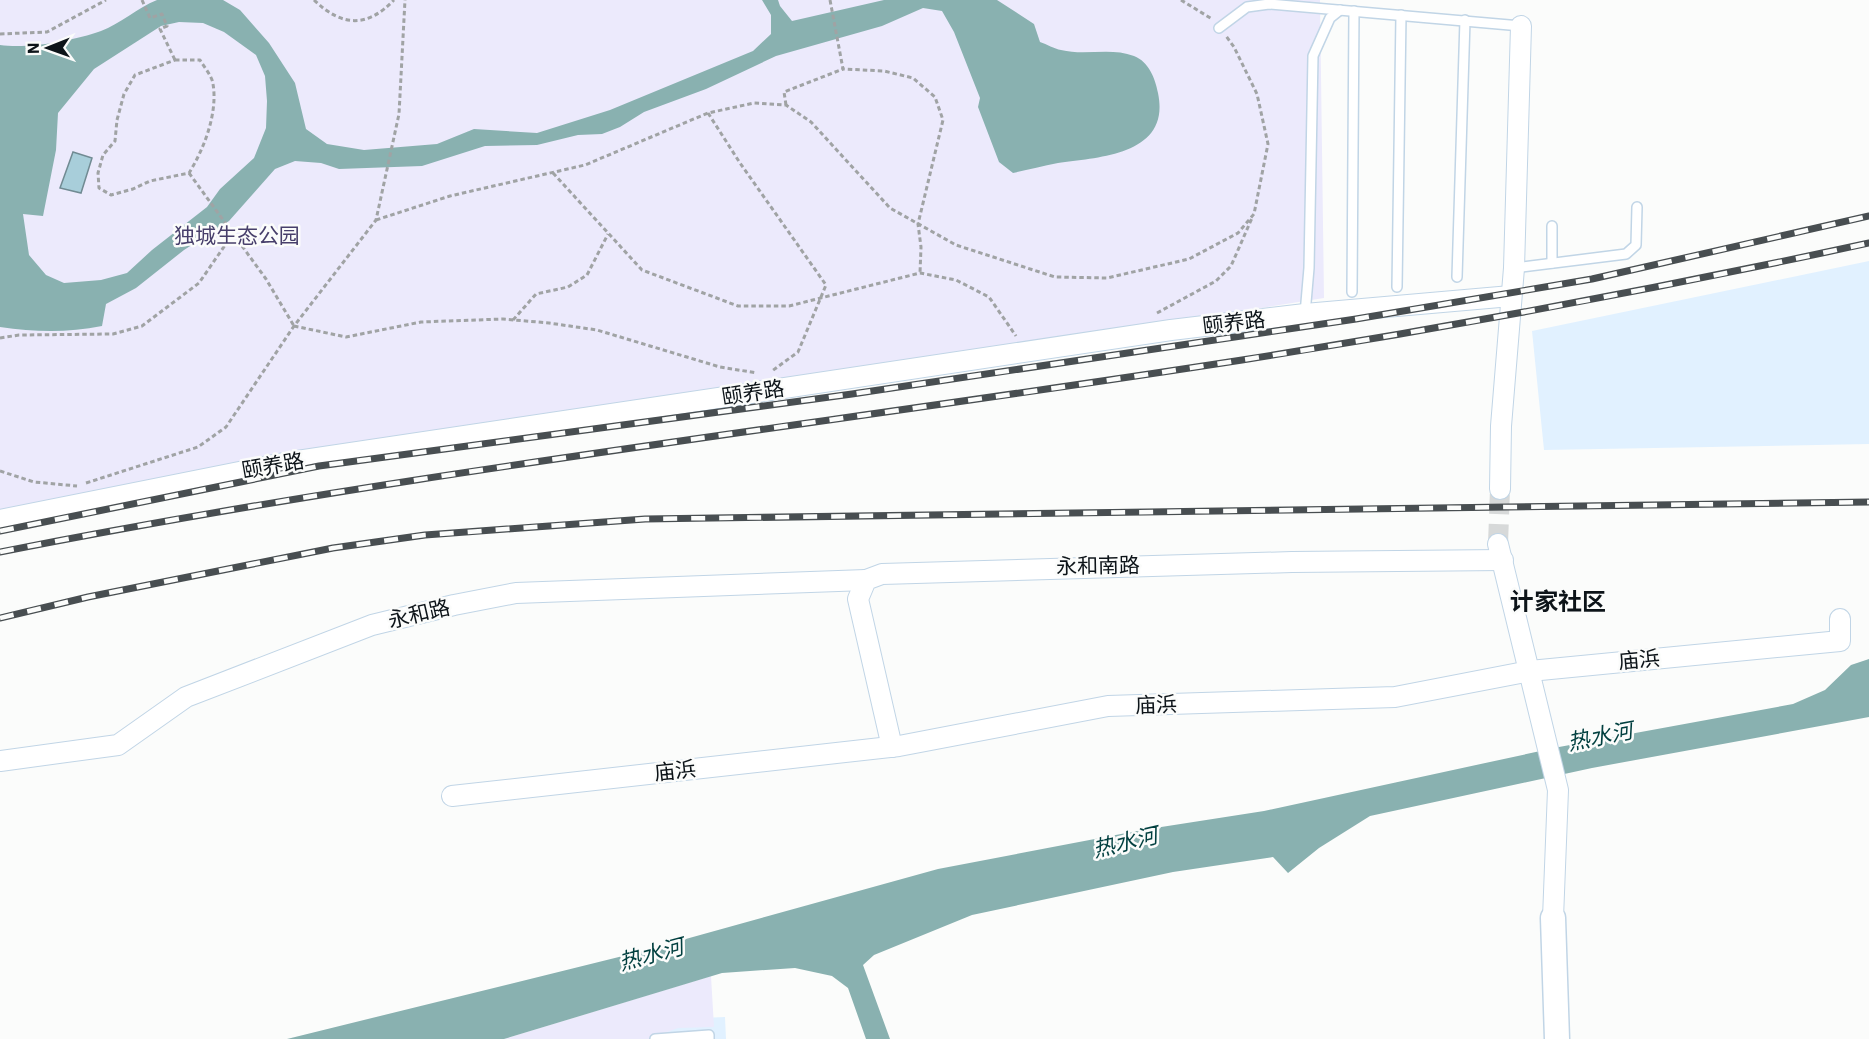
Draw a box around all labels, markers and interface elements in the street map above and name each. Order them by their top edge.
north arrow [18,18,78,78]
text: N [23,42,43,54]
park label: 独城生态公园 [174,221,300,249]
street label: 颐养路 [1201,304,1267,340]
street label: 颐养路 [720,373,786,411]
street label: 颐养路 [239,446,306,484]
street label: 永和南路 [1056,550,1140,580]
district label: 计家社区 [1510,585,1606,617]
street label: 永和路 [385,592,453,634]
street label: 庙浜 [1617,643,1661,675]
street label: 庙浜 [1134,689,1177,719]
water label: 热水河 [1565,714,1639,756]
street label: 庙浜 [653,754,697,786]
water label: 热水河 [1089,819,1164,863]
water label: 热水河 [615,930,690,976]

